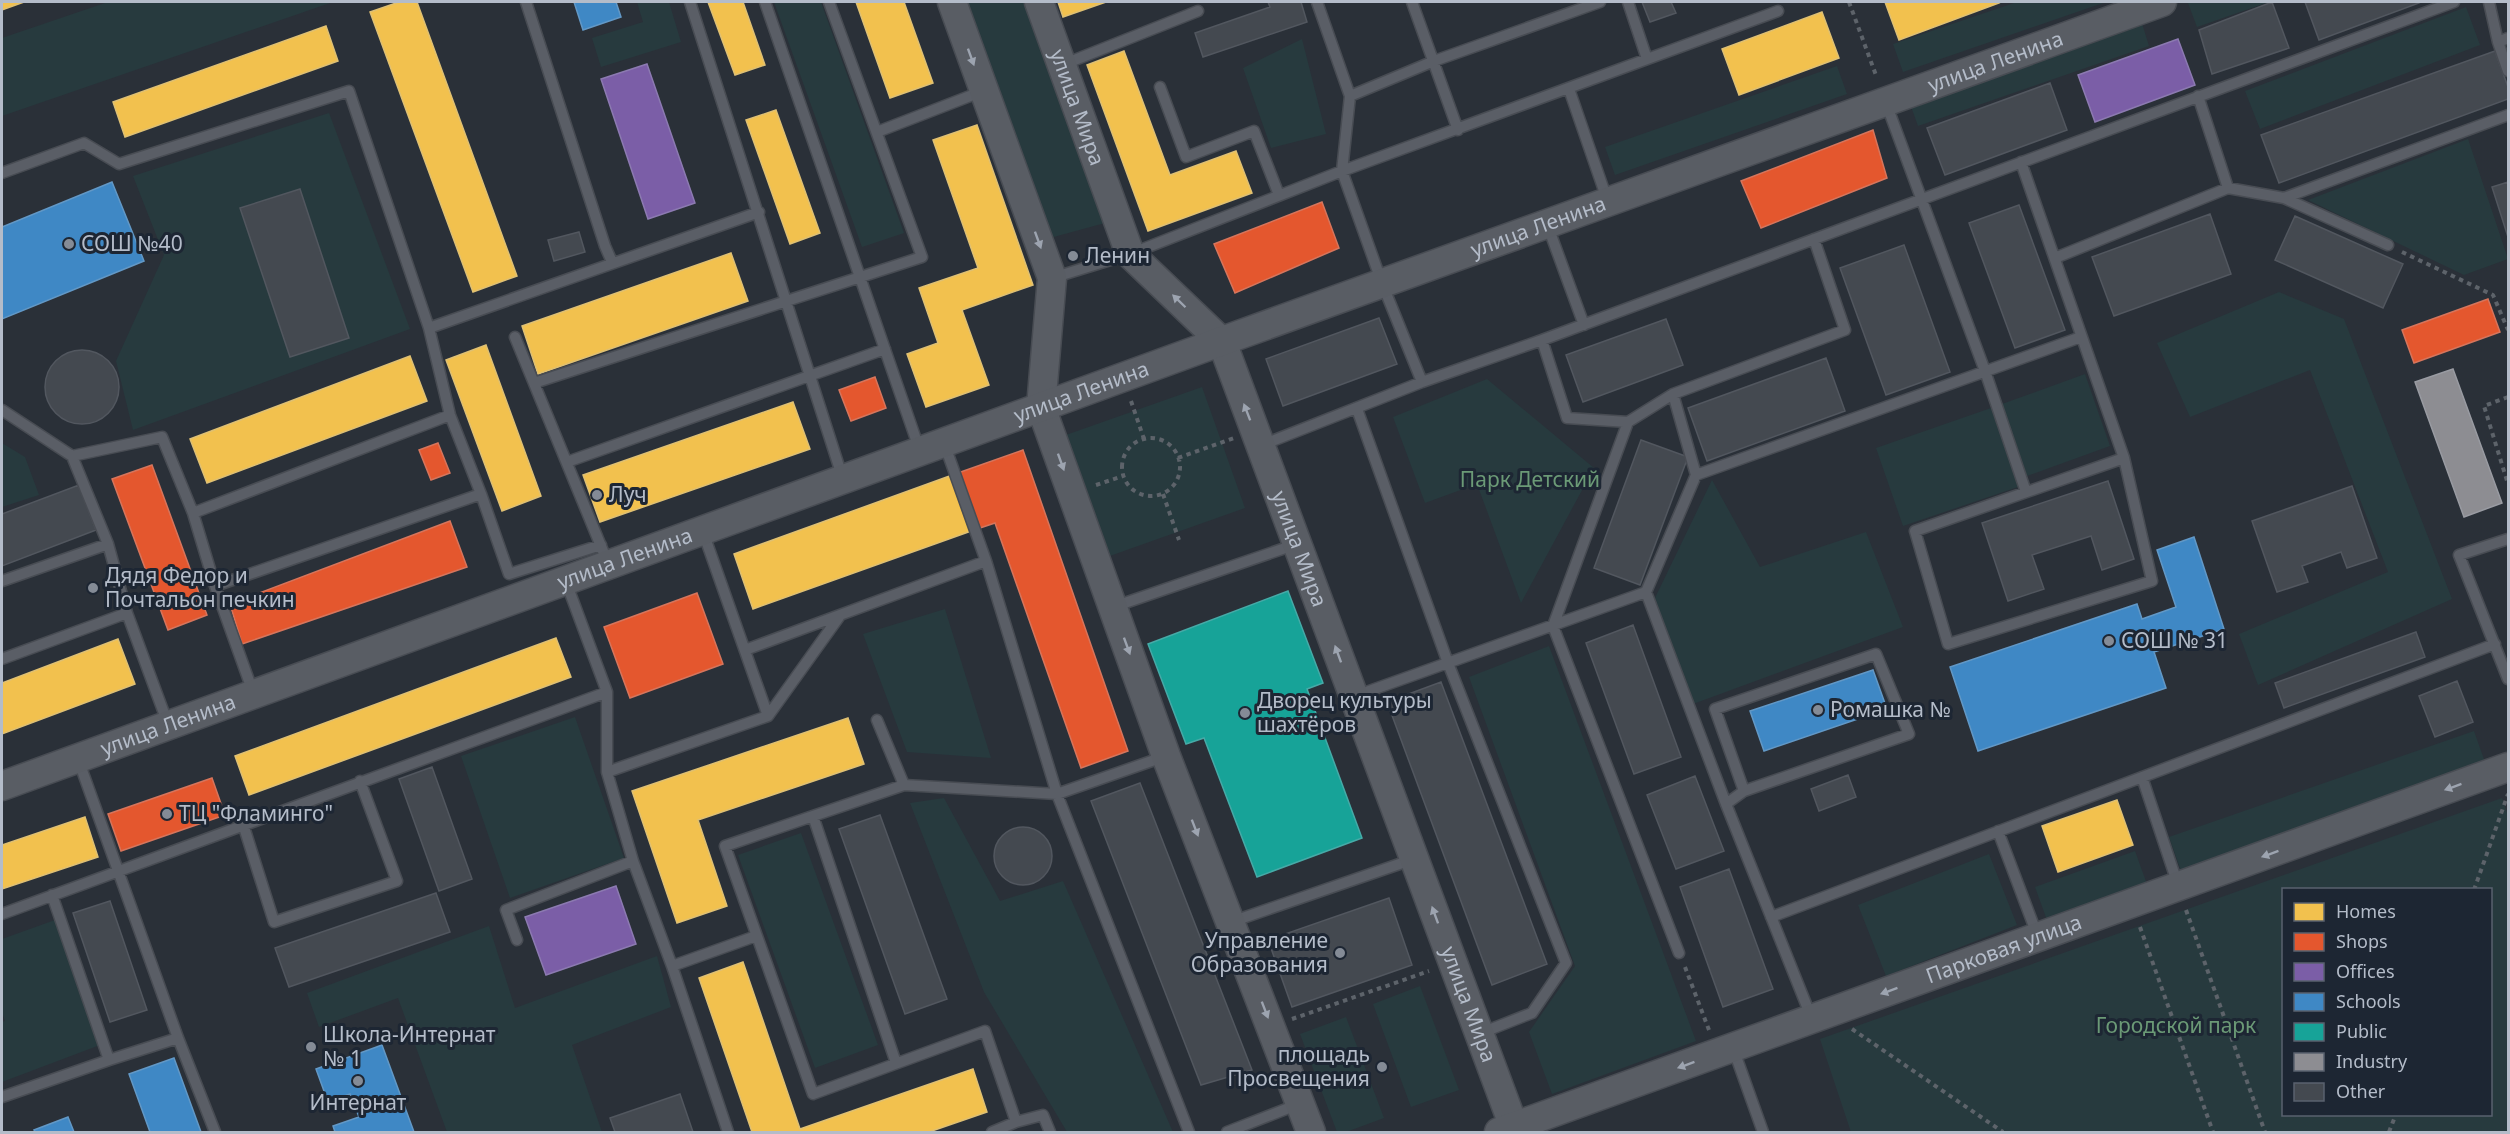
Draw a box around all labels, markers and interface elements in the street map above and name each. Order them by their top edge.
street label: улица Ленина [1924,24,2067,98]
street label: улица Мира [1044,45,1112,169]
one-way arrow [967,48,977,66]
street label: улица Ленина [1467,189,1610,263]
place label: СОШ №40 [81,229,183,257]
one-way arrow [1033,231,1043,249]
marker: СОШ №40 [62,237,76,251]
place label: Ленин [1085,241,1150,269]
marker: Ленин [1066,249,1080,263]
one-way arrow [1172,294,1187,308]
street label: улица Ленина [1010,354,1153,429]
one-way arrow [1242,403,1251,421]
one-way arrow [1057,453,1066,471]
park label: Парк Детский [1460,465,1600,493]
place label: Луч [609,480,647,508]
street label: улица Мира [1266,487,1334,610]
marker: Луч [590,488,604,502]
street label: улица Ленина [553,520,696,595]
place label: Дядя Федор и Почтальон печкин [105,561,295,613]
marker: Дядя Федор и Почтальон печкин [86,581,100,595]
place label: СОШ № 31 [2121,626,2228,654]
marker: СОШ № 31 [2102,634,2116,648]
one-way arrow [1122,637,1132,655]
one-way arrow [1332,644,1342,662]
place label: Дворец культуры шахтёров [1257,686,1432,738]
street label: улица Ленина [97,687,239,762]
place label: Ромашка № [1830,695,1951,723]
marker: Ромашка № [1811,703,1825,717]
marker: Дворец культуры шахтёров [1238,706,1252,720]
one-way arrow [2444,783,2462,793]
place label: ТЦ "Фламинго" [179,799,333,827]
marker: ТЦ "Фламинго" [160,807,174,821]
one-way arrow [1190,820,1200,838]
one-way arrow [2261,849,2279,859]
legend [2282,888,2492,1116]
text: Homes [2336,899,2396,923]
one-way arrow [1430,906,1440,924]
street label: Парковая улица [1922,907,2085,989]
place label: Управление Образования [1191,926,1328,978]
text: Shops [2336,929,2388,953]
street label: улица Мира [1435,942,1504,1066]
marker: Управление Образования [1333,946,1347,960]
text: Offices [2336,959,2395,983]
one-way arrow [1880,987,1898,997]
text: Schools [2336,989,2401,1013]
one-way arrow [1260,1002,1270,1020]
park label: Городской парк [2096,1011,2256,1039]
text: Public [2336,1019,2387,1043]
place label: Школа-Интернат № 1 [323,1020,496,1072]
marker: Школа-Интернат № 1 [304,1040,318,1054]
place label: площадь Просвещения [1227,1040,1370,1092]
text: Industry [2336,1049,2408,1073]
marker: площадь Просвещения [1375,1060,1389,1074]
one-way arrow [1677,1060,1695,1070]
marker: Интернат [351,1074,365,1088]
text: Other [2336,1079,2386,1103]
place label: Интернат [310,1088,407,1116]

